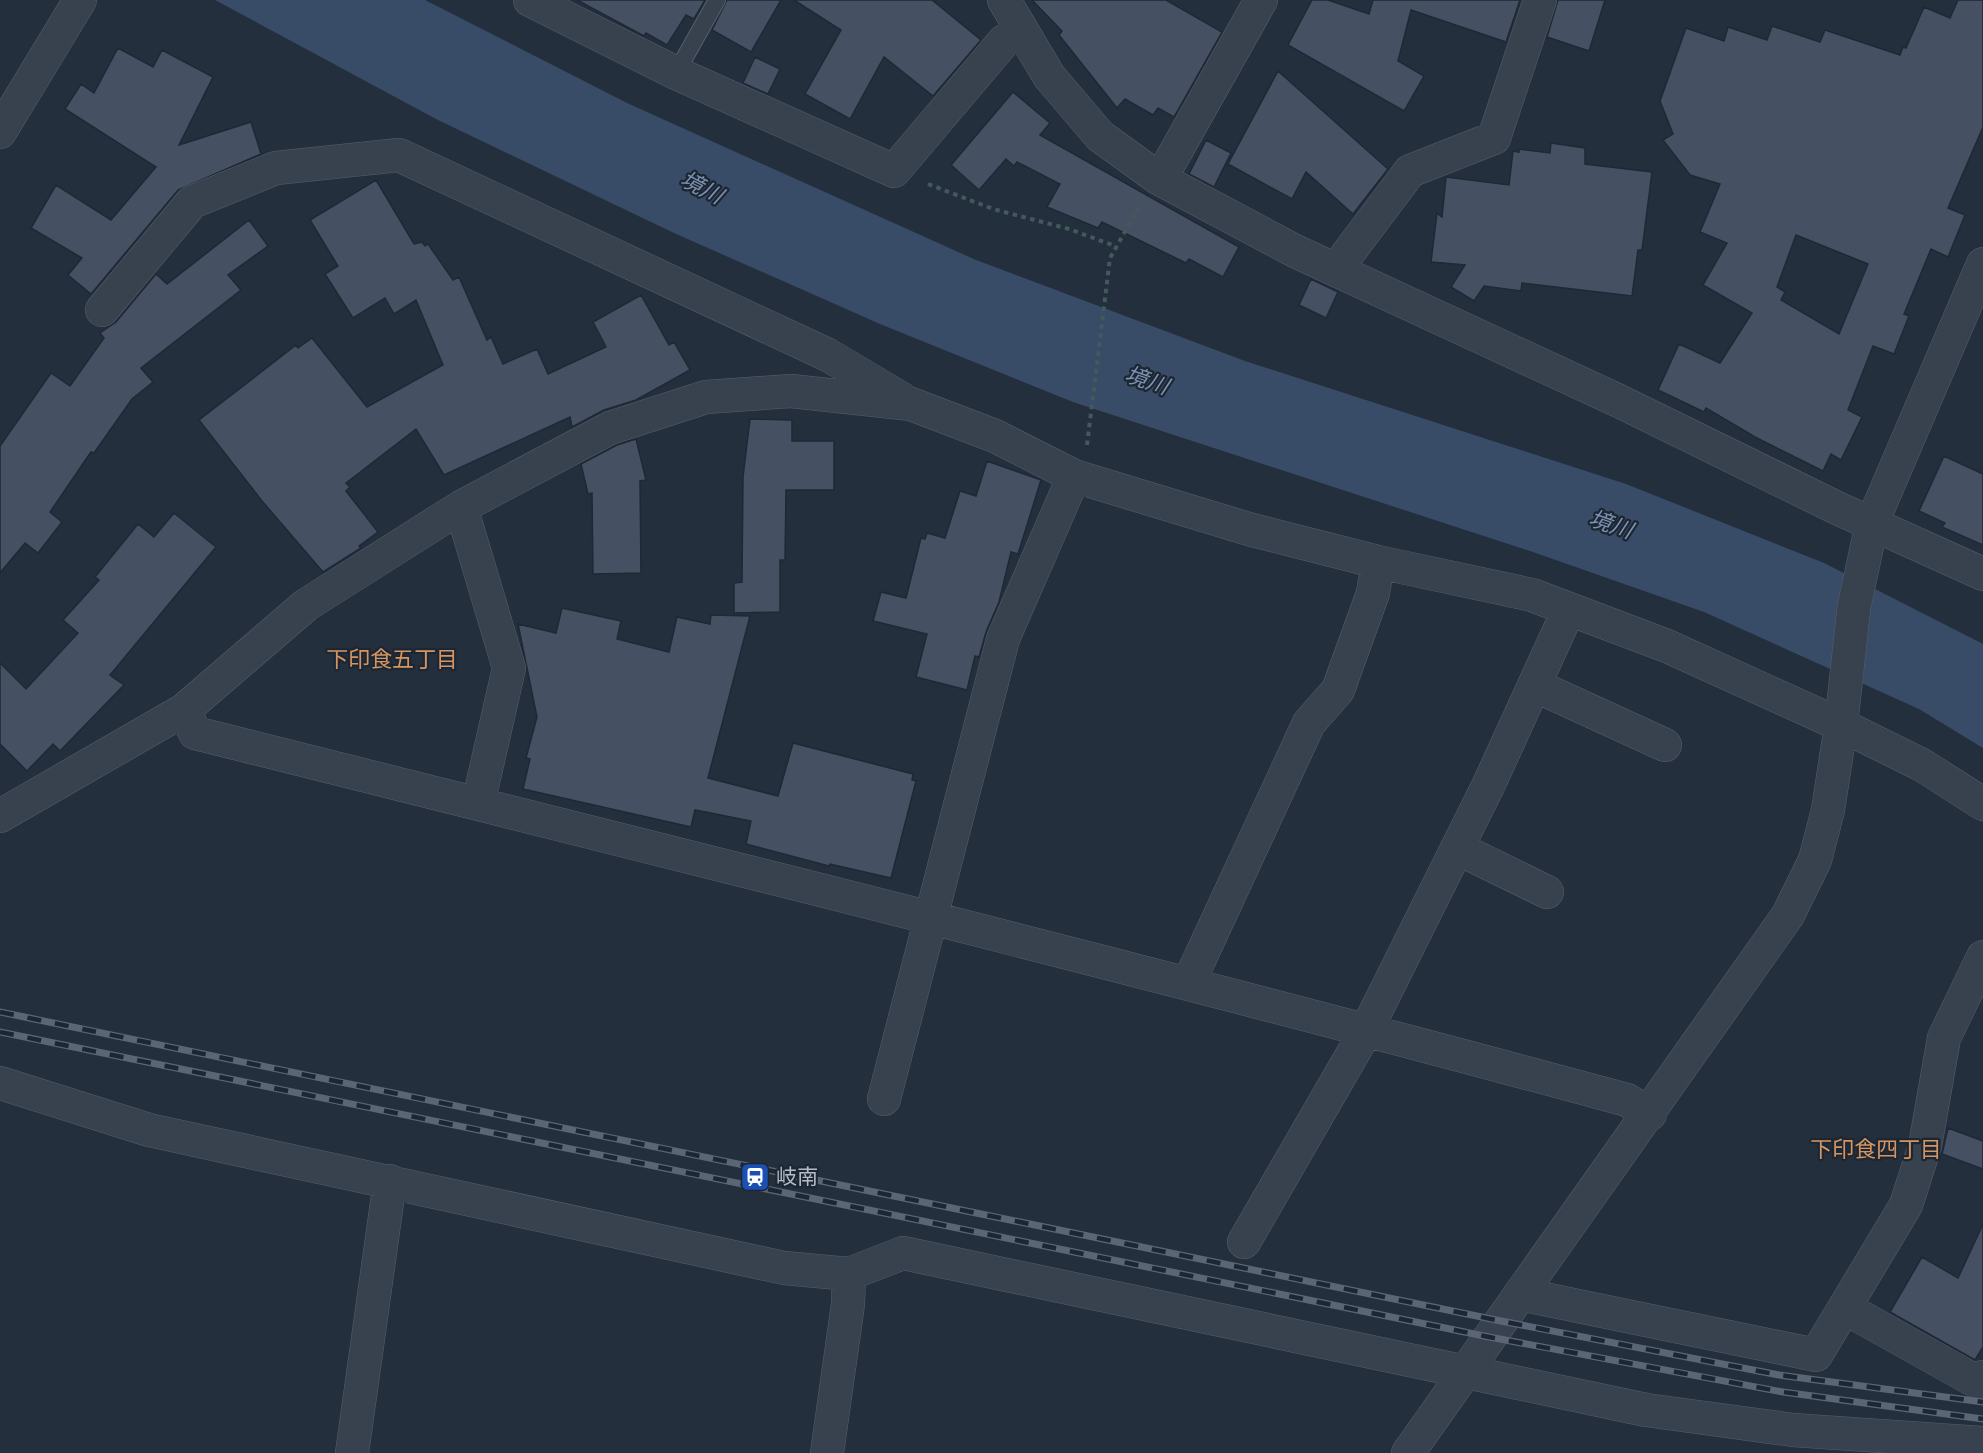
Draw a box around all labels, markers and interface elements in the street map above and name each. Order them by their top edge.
water label: 境川 [675,162,731,213]
water label: 境川 [1121,357,1175,404]
water label: 境川 [1585,501,1639,548]
district label: 下印食五丁目 [326,642,458,676]
district label: 下印食四丁目 [1810,1132,1942,1166]
place label: 岐南 [776,1160,818,1192]
station icon: 岐南 [739,1161,771,1193]

